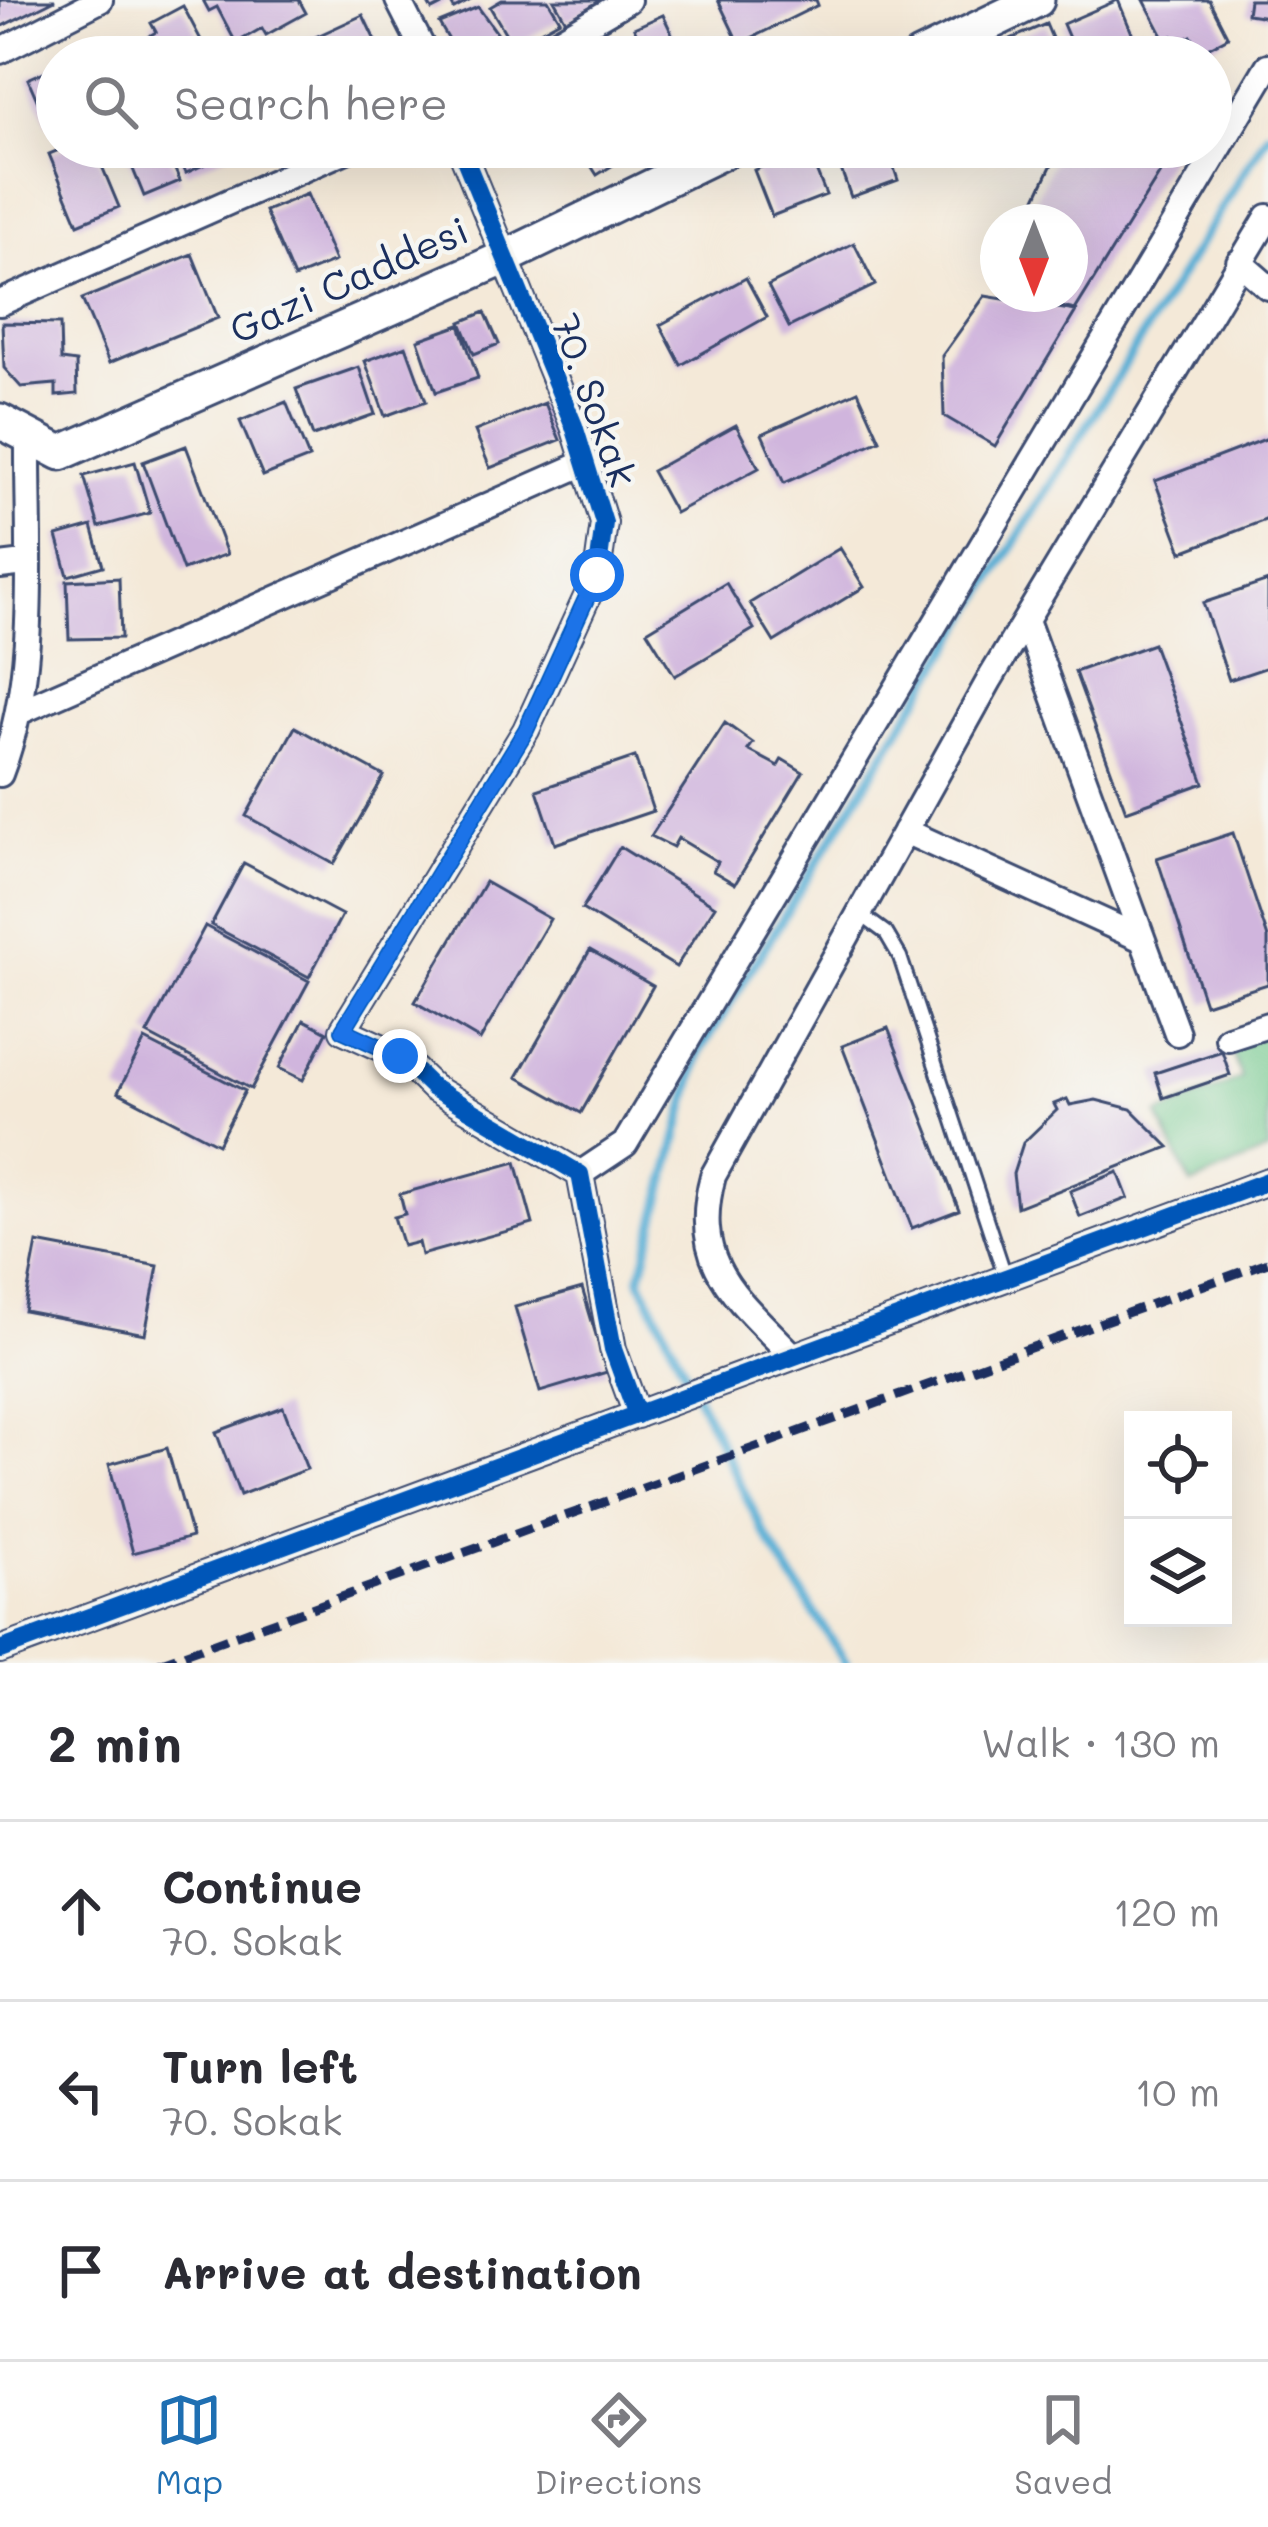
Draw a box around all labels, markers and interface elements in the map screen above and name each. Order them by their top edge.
search box [36,36,1232,168]
icon: search [78,69,144,135]
text: Search here [174,73,448,131]
street label: Gazi Caddesi [221,203,476,354]
north arrow [980,204,1088,312]
street label: 70. Sokak [541,306,650,493]
route start [570,548,624,602]
route end [373,1029,427,1083]
map controls [1124,1411,1232,1627]
button: locate [1124,1411,1232,1519]
button: layers [1124,1519,1232,1627]
text: 2 min [48,1708,182,1775]
text: Walk · 130 m [981,1716,1220,1767]
text: Continue [162,1856,362,1914]
icon: ahead [48,1878,114,1944]
text: 120 m [1113,1885,1220,1936]
text: 70. Sokak [162,1914,343,1965]
text: Turn left [162,2036,358,2094]
icon: left [48,2058,114,2124]
text: 10 m [1135,2065,1220,2116]
text: 70. Sokak [162,2094,343,2145]
icon: arrive [48,2238,114,2304]
text: Arrive at destination [162,2242,642,2300]
tab: Map [156,2387,223,2502]
tab: Directions [535,2387,702,2502]
tab: Saved [1014,2387,1112,2502]

